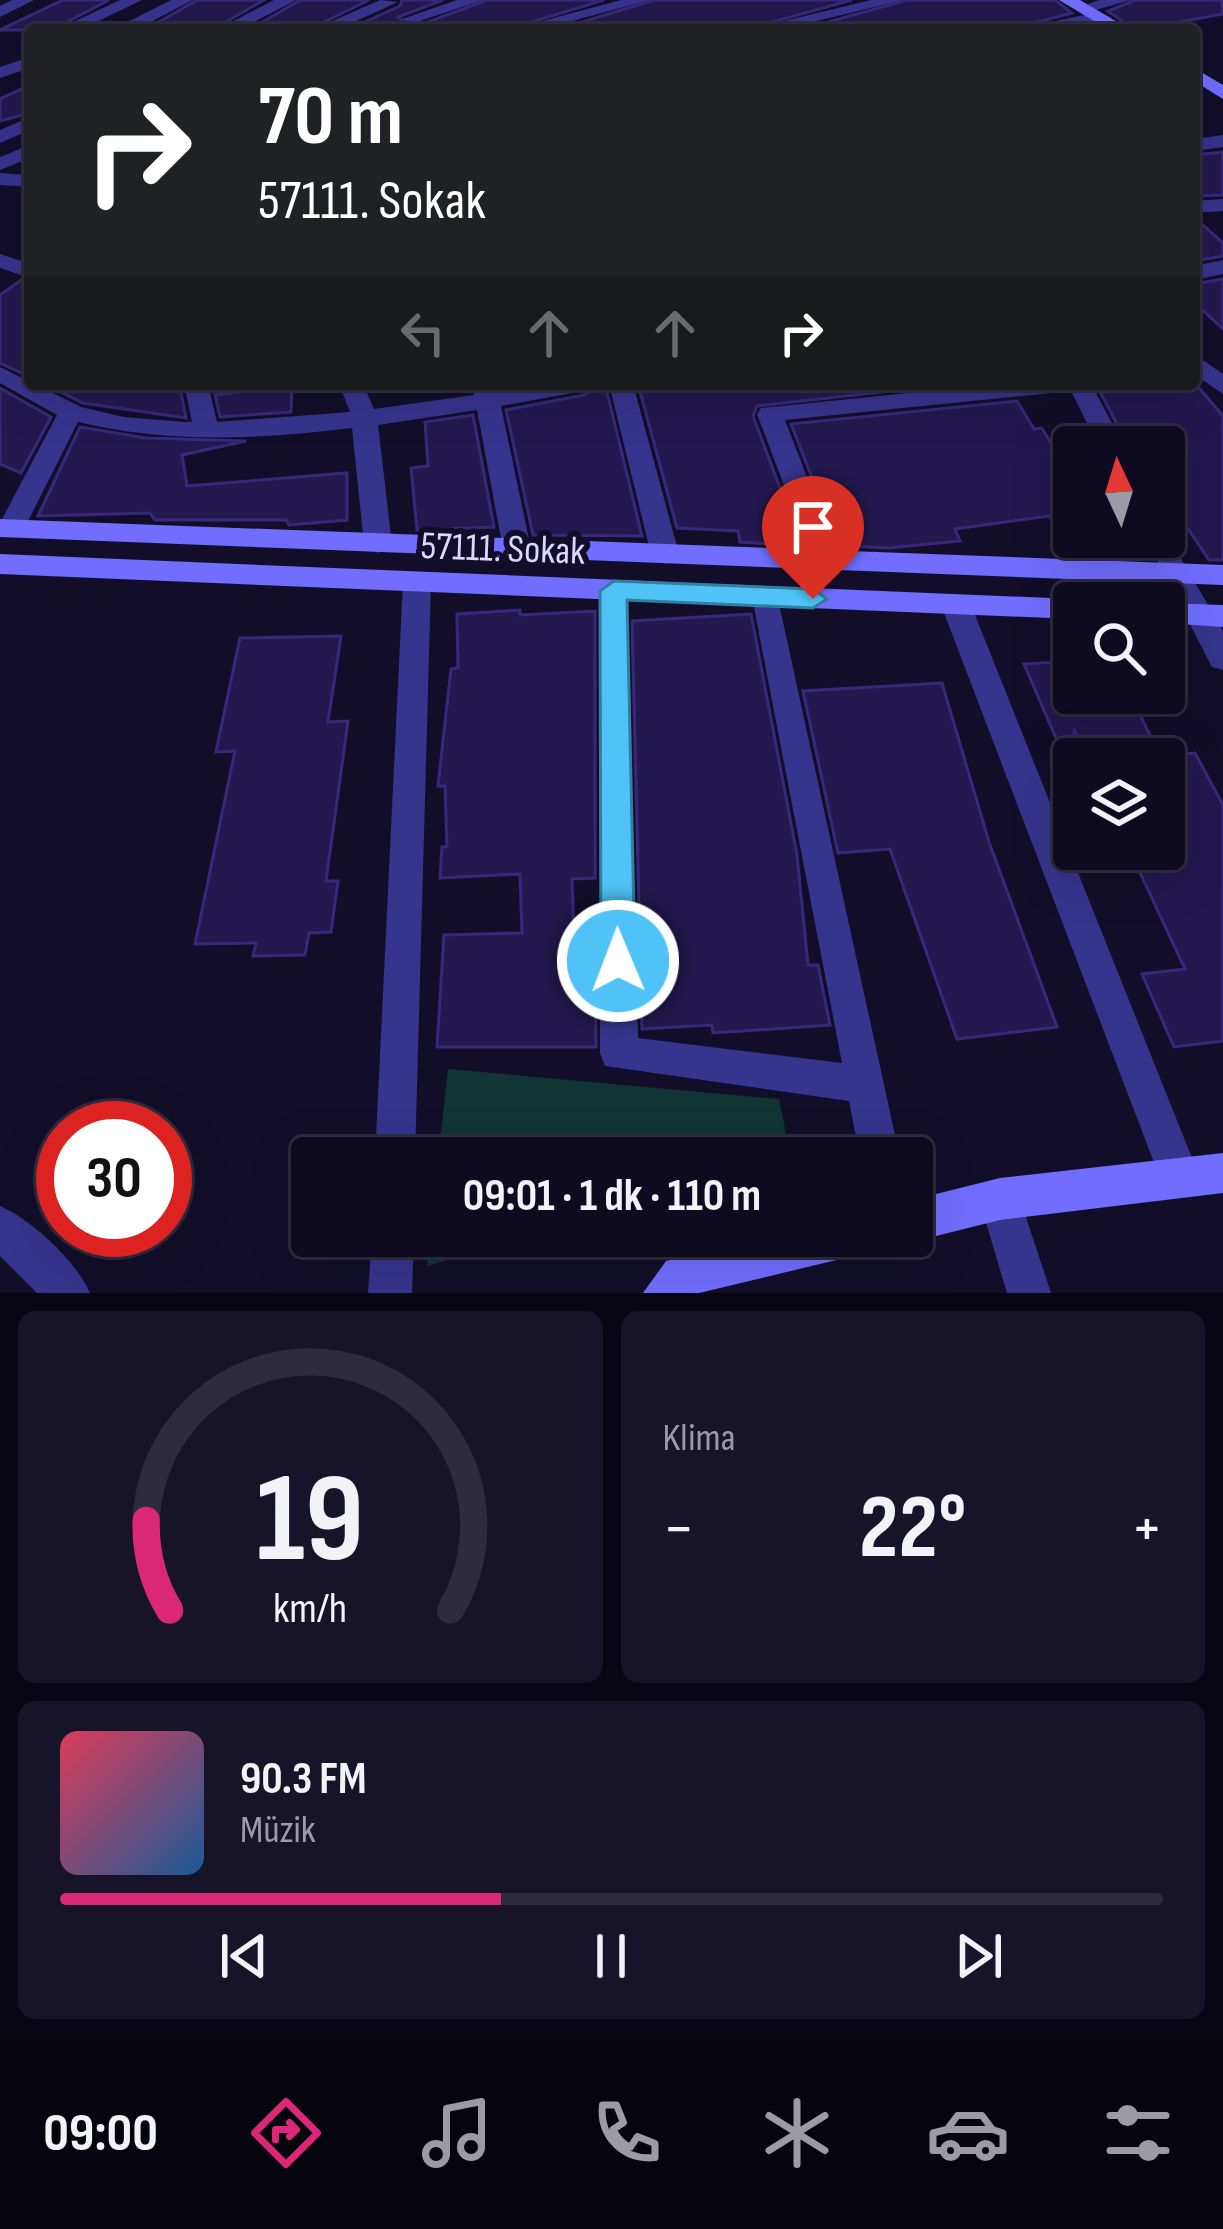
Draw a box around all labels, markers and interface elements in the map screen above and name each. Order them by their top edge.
text: 70 m [258,67,403,168]
icon: right [60,72,216,228]
text: 57111. Sokak [258,169,486,234]
icon: left [390,300,456,366]
icon: ahead [516,300,582,366]
icon: ahead [642,300,708,366]
icon: right [768,300,834,366]
north arrow [1053,426,1185,558]
map controls [1053,426,1185,870]
pin [762,476,864,599]
icon: arrive [780,494,846,560]
street label: 57111. Sokak [420,523,586,576]
button: search [1053,582,1185,714]
button: layers [1053,738,1185,870]
position arrow [555,898,681,1024]
speed limit sign: 30 [36,1101,192,1257]
text: 09:01 · 1 dk · 110 m [463,1169,761,1224]
text: Klima [663,1415,736,1462]
text: 19 [256,1447,364,1596]
text: 22° [859,1475,966,1583]
text: − [663,1490,695,1569]
text: + [1131,1490,1163,1569]
text: km/h [273,1583,347,1635]
text: 90.3 FM [240,1752,366,1807]
text: Müzik [240,1807,316,1854]
icon: previous [211,1923,277,1989]
icon: pause [578,1923,644,1989]
icon: next [946,1923,1012,1989]
icon: directions [244,2091,328,2175]
icon: music [415,2091,499,2175]
icon: phone [585,2091,669,2175]
icon: climate [755,2091,839,2175]
icon: car [926,2091,1010,2175]
icon: filters [1096,2091,1180,2175]
text: 09:00 [43,2101,158,2166]

